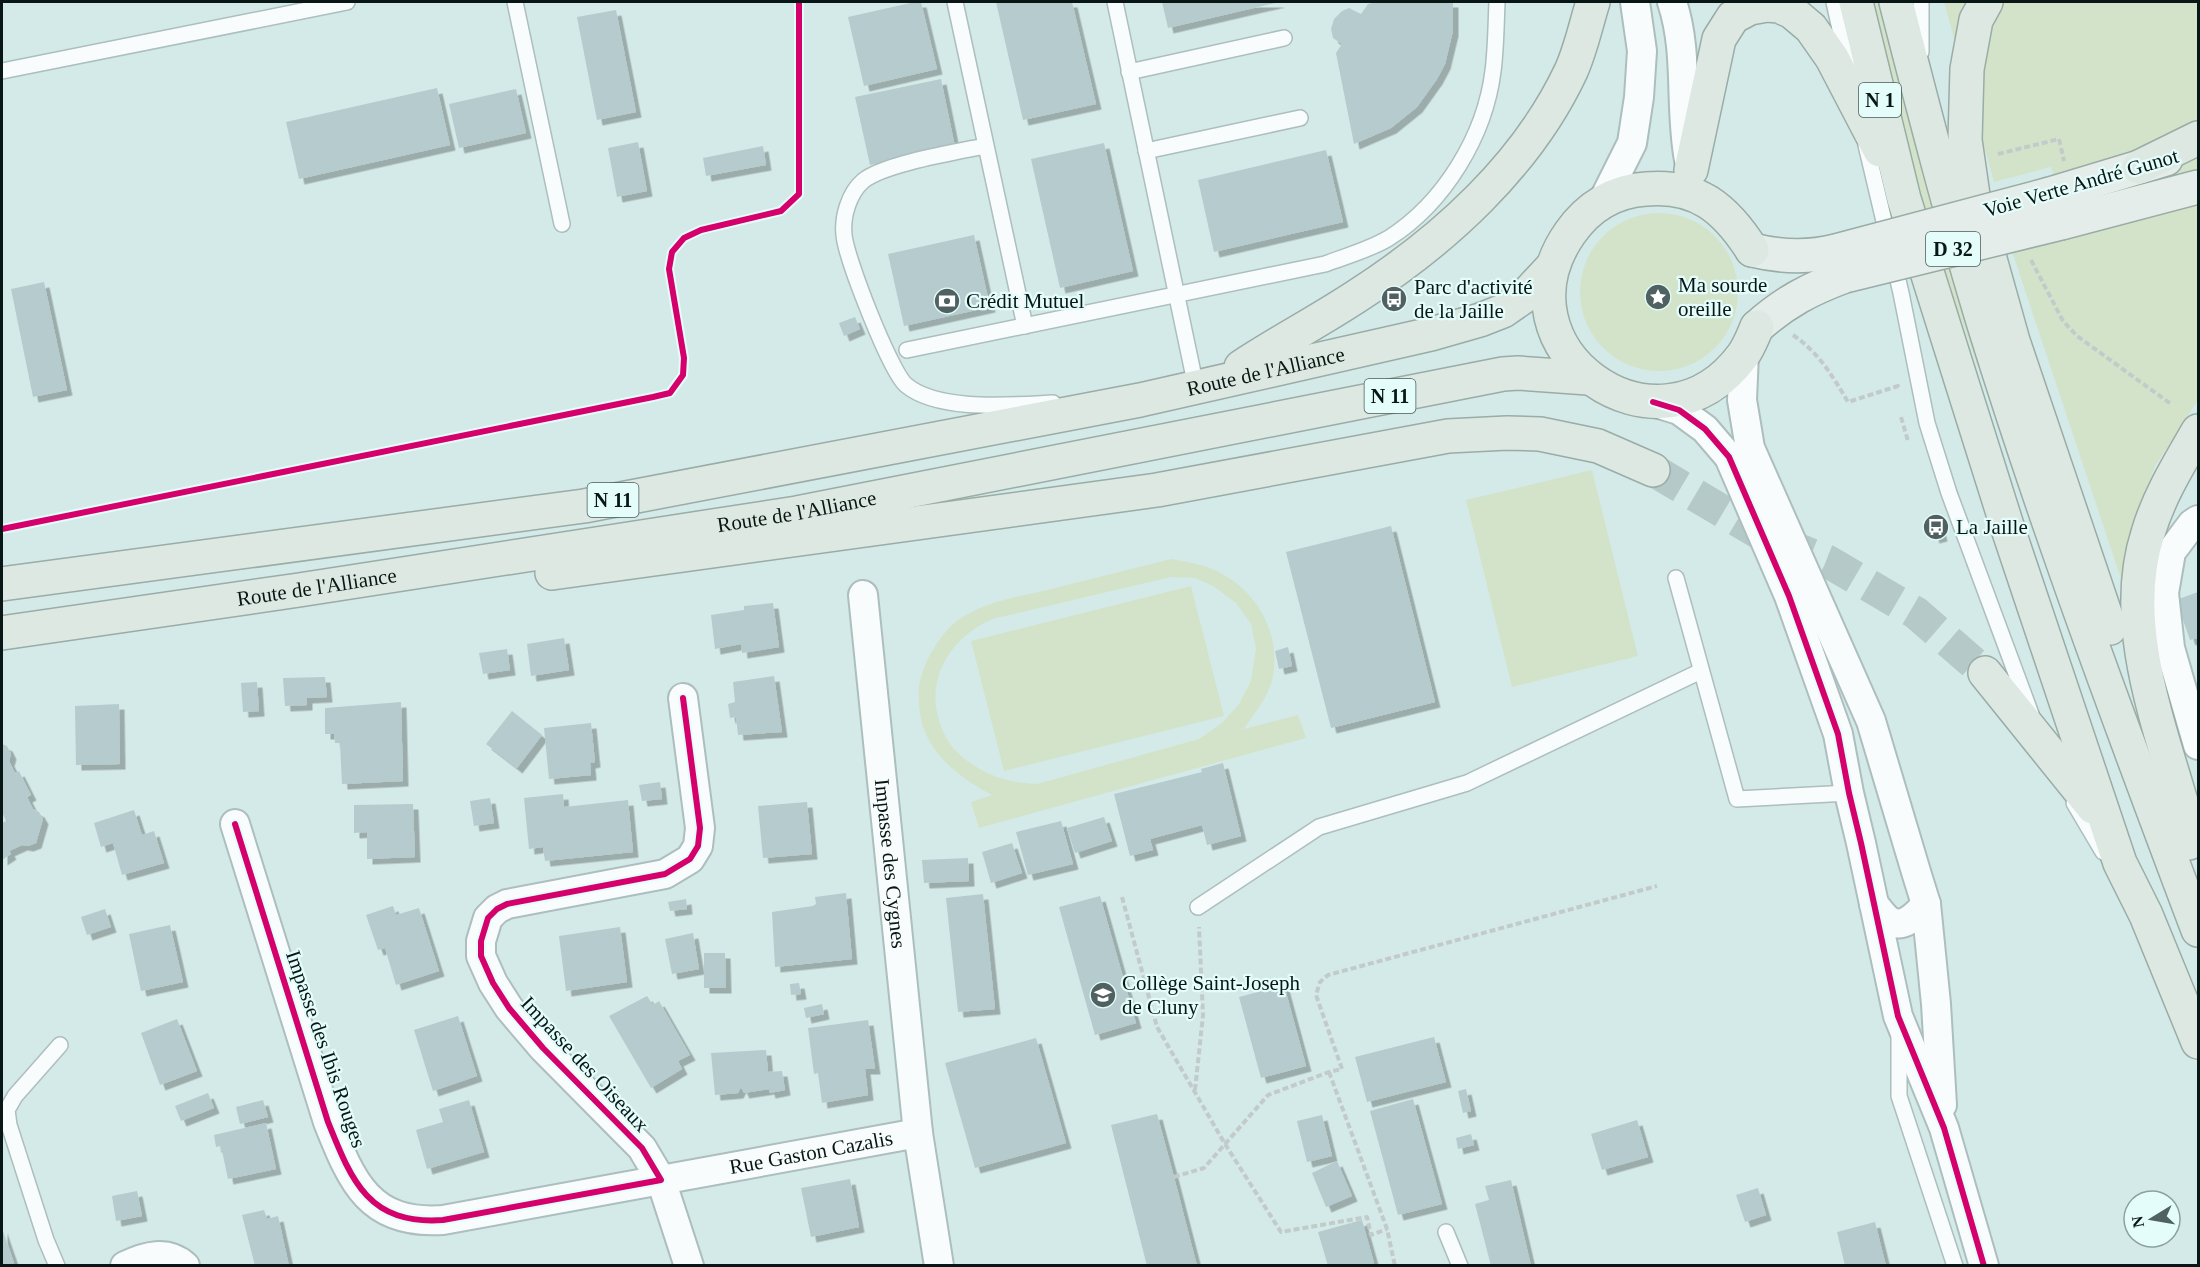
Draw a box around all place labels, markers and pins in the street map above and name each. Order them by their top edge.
place label: Ma sourde oreille [1678,273,1767,321]
place label: Parc d'activité de la Jaille [1414,275,1533,323]
place icon: Ma sourde oreille [1643,282,1673,312]
bus stop icon: Parc d'activité de la Jaille [1379,284,1409,314]
bank icon: Crédit Mutuel [932,286,962,316]
place label: Crédit Mutuel [966,289,1085,313]
bus stop icon: La Jaille [1921,512,1951,542]
place label: La Jaille [1956,515,2028,539]
place label: Collège Saint-Joseph de Cluny [1122,971,1300,1019]
school or university icon: Collège Saint-Joseph de Cluny [1088,980,1118,1010]

